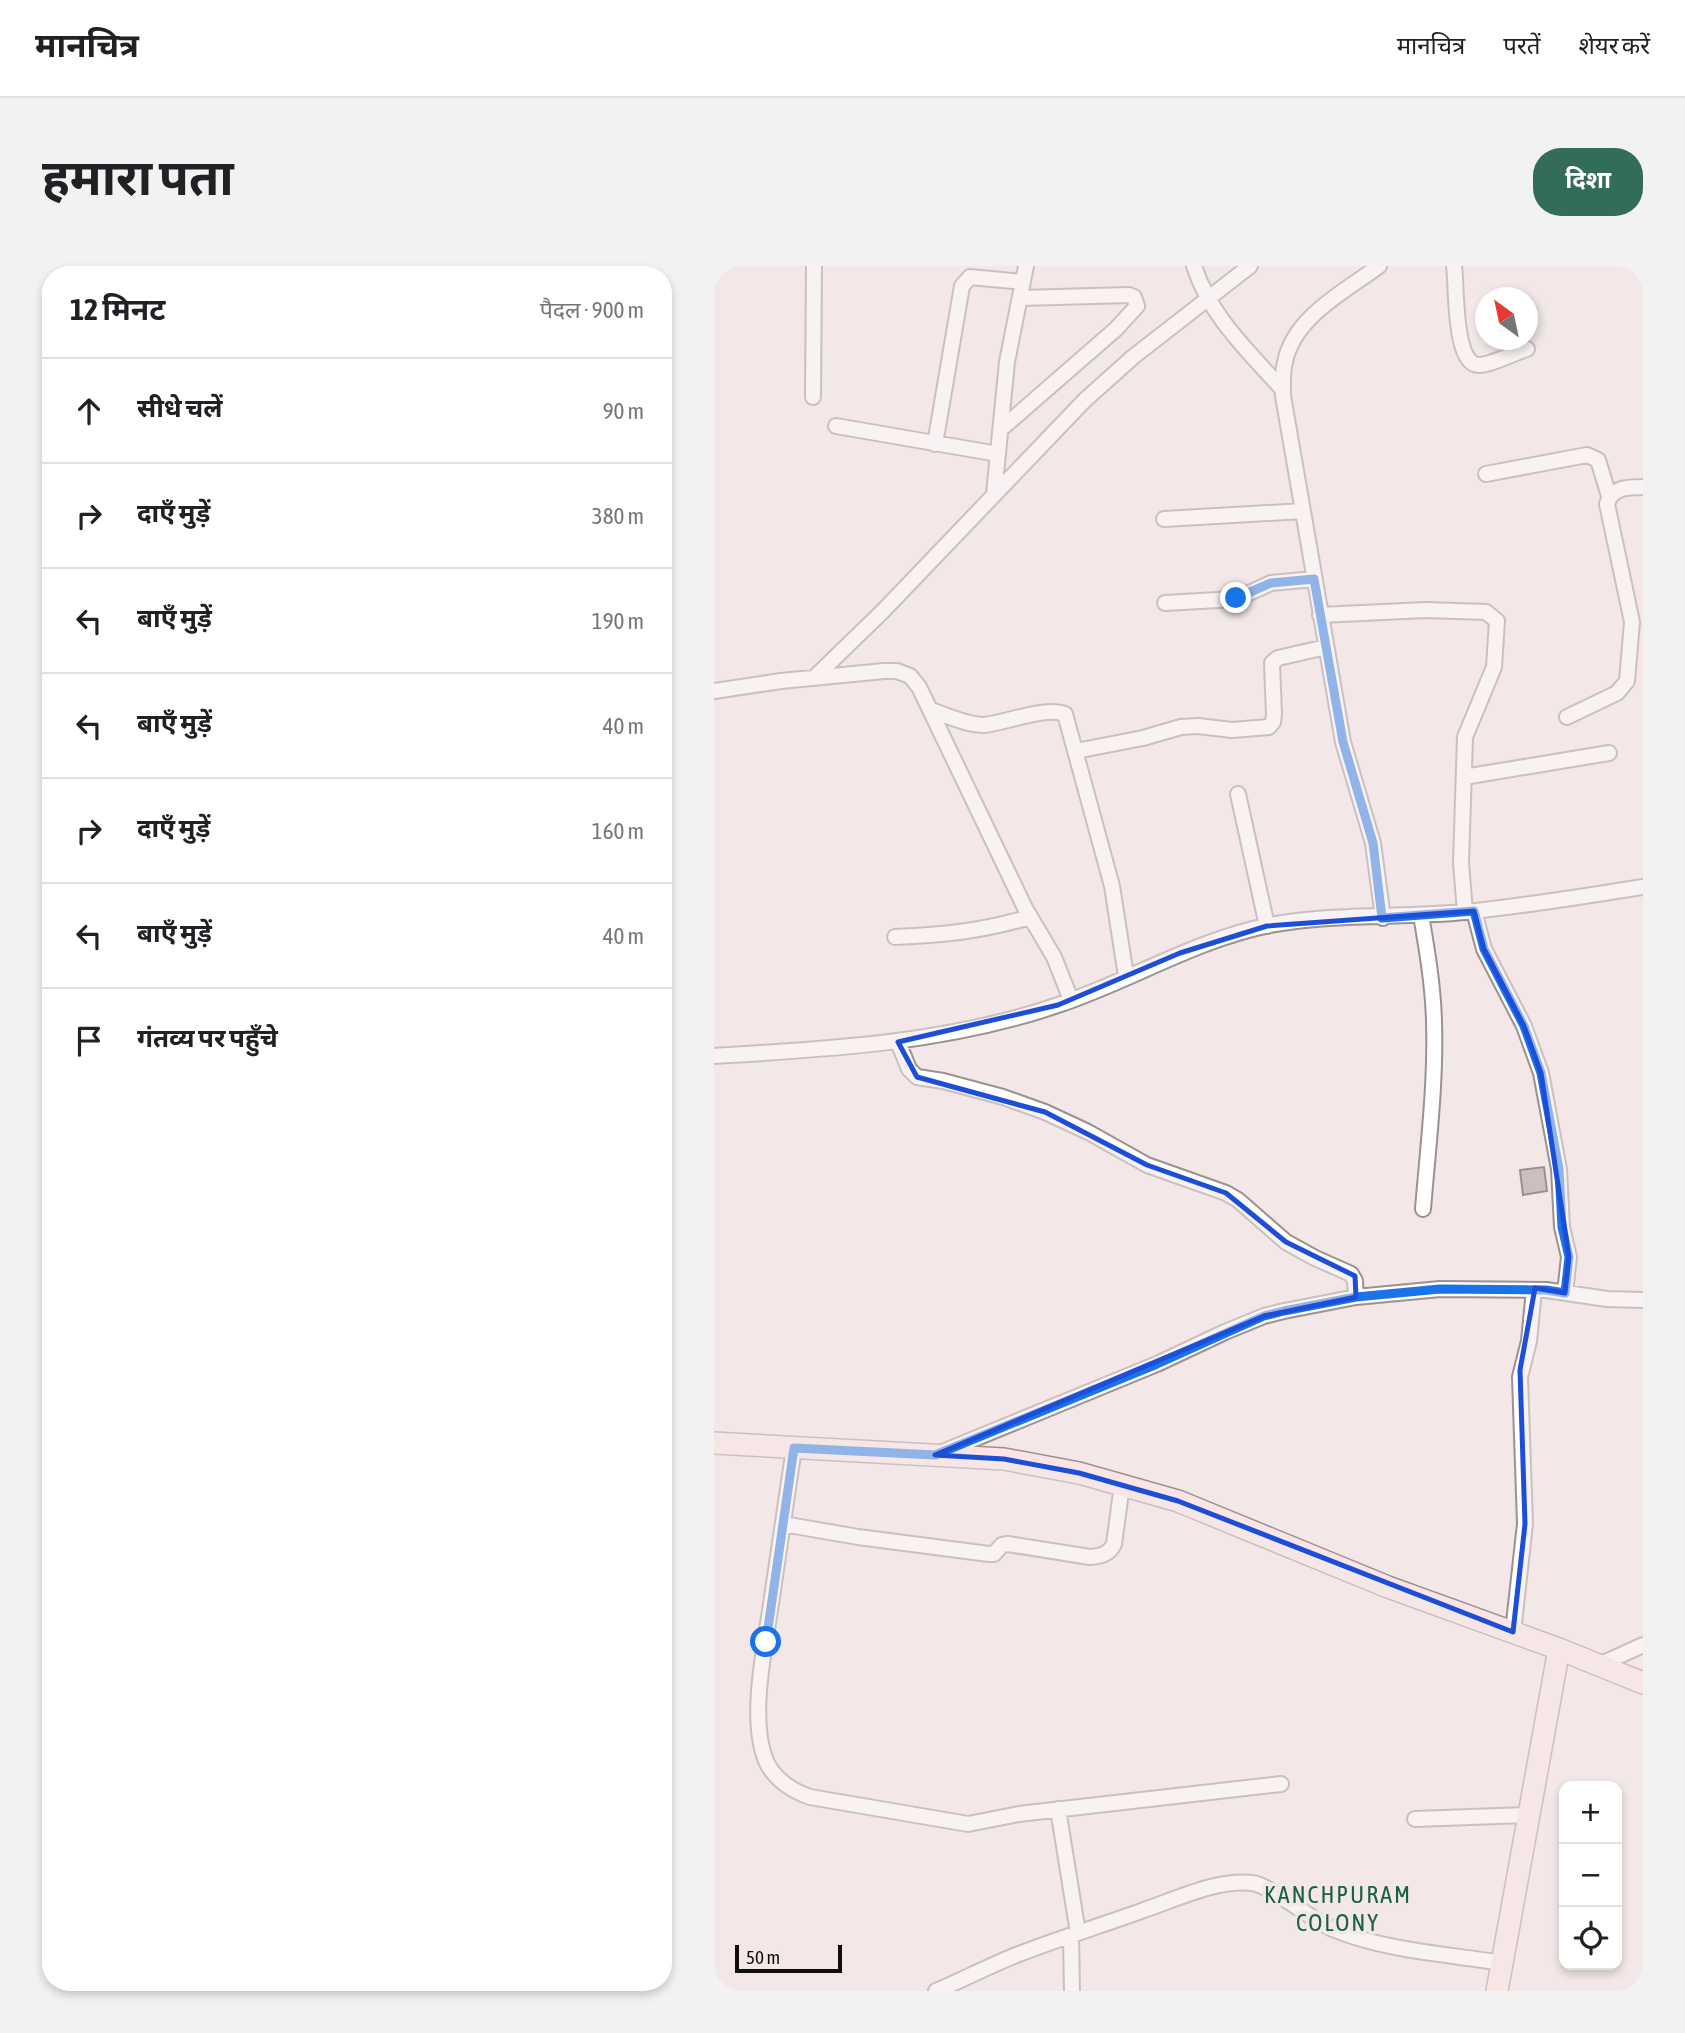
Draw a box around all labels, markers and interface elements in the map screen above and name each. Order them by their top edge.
text: मानचित्र [35,26,139,64]
text: मानचित्र [1397,32,1465,59]
text: परतें [1503,32,1540,59]
text: शेयर करें [1578,32,1650,59]
button: दिशा [1533,148,1643,216]
text: हमारा पता [42,149,234,205]
north arrow [1475,287,1538,350]
text: 12 मिनट [70,292,165,326]
text: पैदल · 900 m [540,297,644,323]
icon: ahead [70,392,108,430]
text: सीधे चलें [137,393,223,423]
text: 90 m [603,398,644,424]
icon: right [70,497,108,535]
text: दाएँ मुड़ें [137,498,210,528]
text: 380 m [592,503,644,529]
route end [1220,582,1251,613]
icon: left [70,602,108,640]
text: बाएँ मुड़ें [137,603,212,633]
text: 190 m [592,608,644,634]
icon: left [70,707,108,745]
text: बाएँ मुड़ें [137,708,212,738]
text: 40 m [603,713,644,739]
icon: right [70,812,108,850]
text: दाएँ मुड़ें [137,813,210,843]
text: 160 m [592,818,644,844]
icon: left [70,917,108,955]
text: बाएँ मुड़ें [137,918,212,948]
text: 40 m [603,923,644,949]
icon: arrive [70,1022,108,1060]
text: गंतव्य पर पहुँचे [137,1023,278,1053]
route start [750,1626,781,1657]
map controls [1559,1781,1622,1970]
button: + [1559,1781,1622,1844]
button: − [1559,1844,1622,1907]
district label: KANCHPURAM COLONY [1264,1881,1412,1936]
button: locate [1559,1907,1622,1970]
scale bar [735,1942,842,1974]
text: 50 m [746,1946,780,1968]

